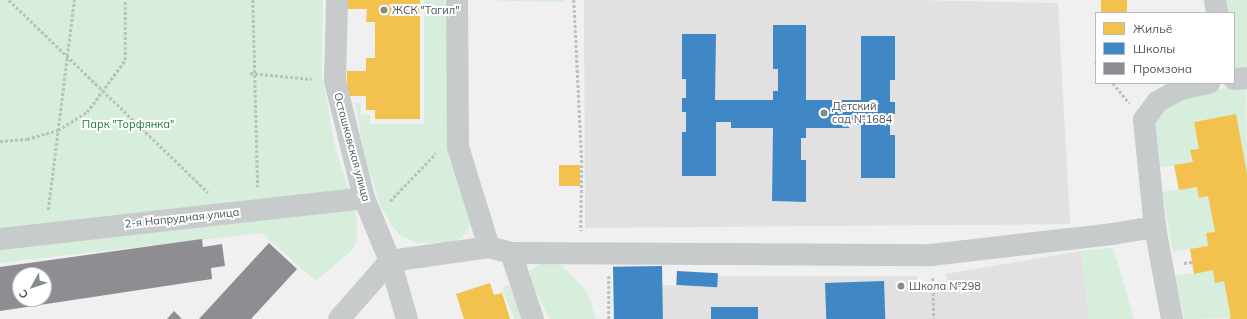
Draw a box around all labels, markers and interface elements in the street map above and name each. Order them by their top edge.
place label: ЖСК "Тагил" [392,3,460,17]
marker: ЖСК "Тагил" [379,5,389,15]
legend [1095,12,1235,84]
text: Жильё [1133,21,1172,36]
text: Школы [1133,41,1175,56]
text: Промзона [1133,61,1192,76]
street label: Осташковская улица [331,91,373,203]
place label: Детский сад №1684 [832,100,892,126]
marker: Детский сад №1684 [819,108,829,118]
park label: Парк "Торфянка" [82,117,174,131]
street label: 2-я Напрудная улица [124,205,240,231]
north arrow [12,267,52,307]
place label: Школа №298 [909,279,981,293]
marker: Школа №298 [896,281,906,291]
text: С [16,287,31,301]

